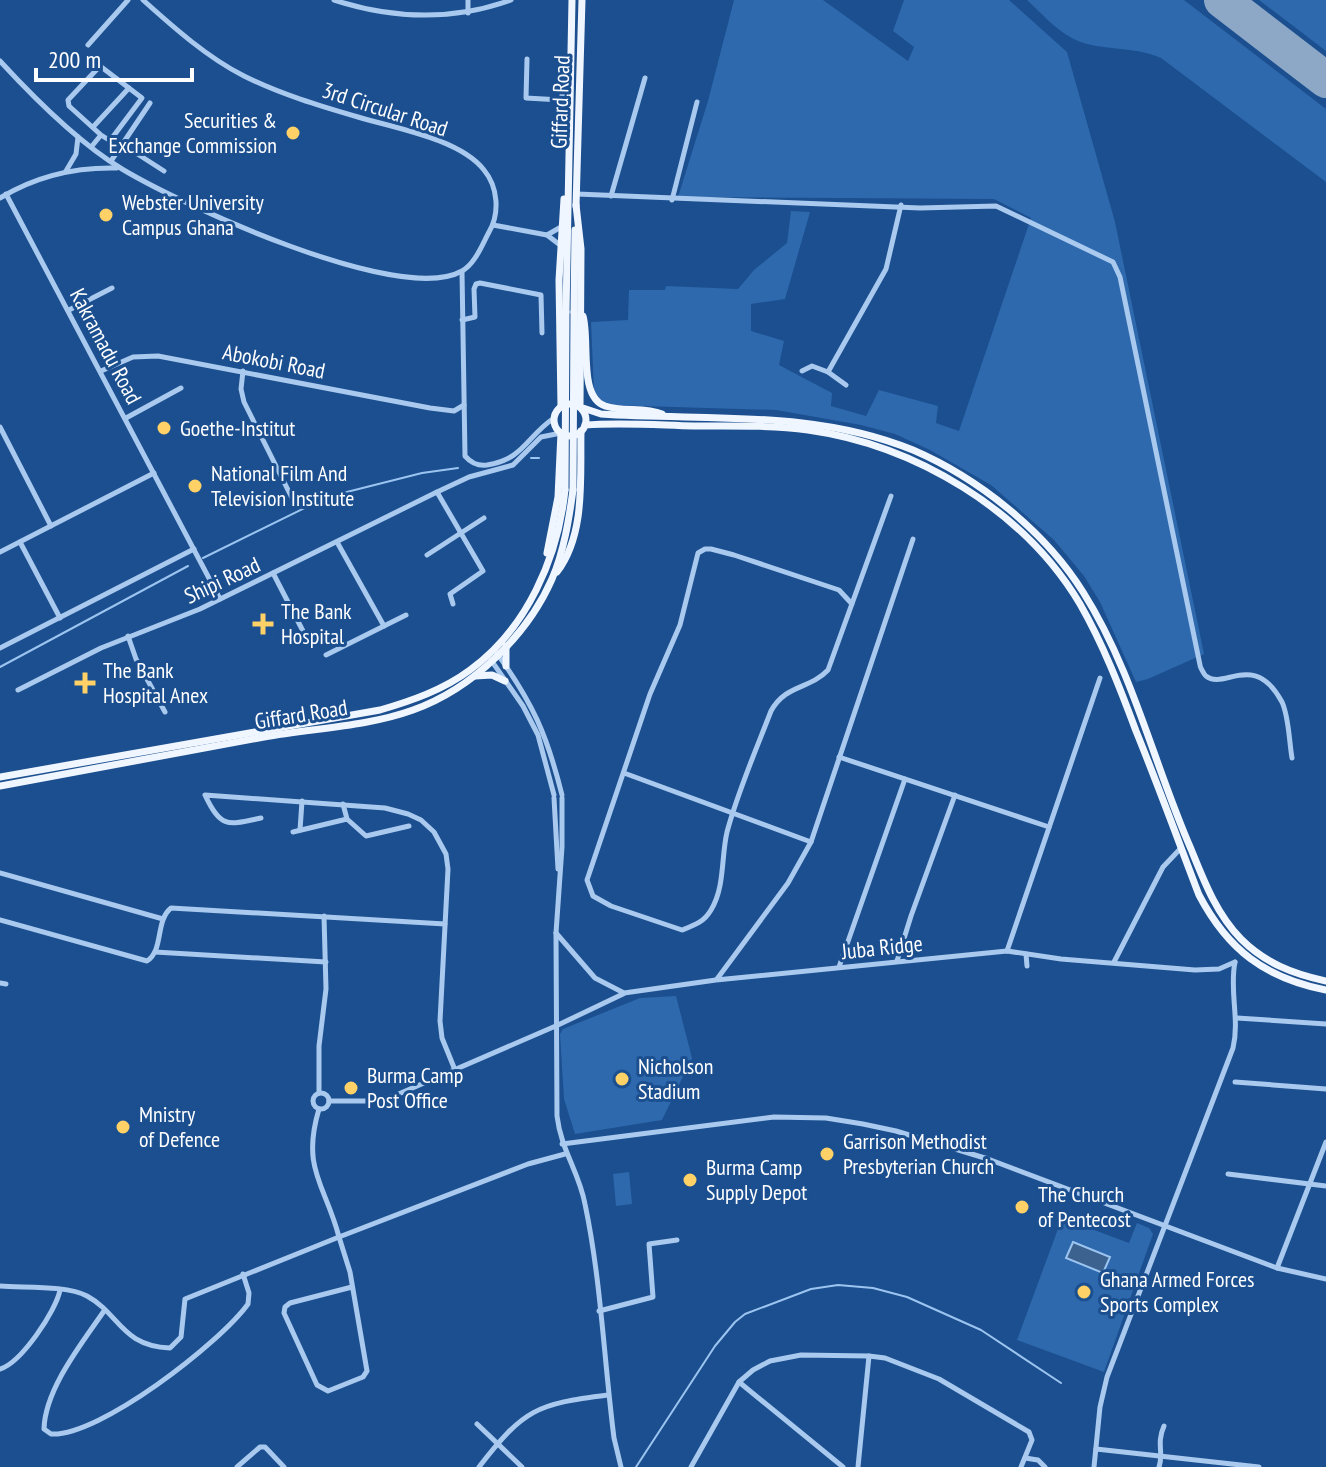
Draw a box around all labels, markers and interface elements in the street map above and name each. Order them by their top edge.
scale bar [36,32,192,82]
text: 200 m [48,44,101,75]
street label: Giffard Road [544,55,576,149]
street label: 3rd Circular Road [319,76,451,142]
place label: Securities & Exchange Commission [109,106,277,159]
marker: Securities & Exchange Commission [284,124,302,142]
place label: Webster University Campus Ghana [122,188,264,241]
marker: Webster University Campus Ghana [97,206,115,224]
street label: Kakramadu Road [64,283,148,409]
street label: Abokobi Road [220,337,328,385]
place label: Goethe-Institut [180,414,295,442]
marker: Goethe-Institut [155,419,173,437]
place label: National Film And Television Institute [211,459,354,512]
marker: National Film And Television Institute [186,477,204,495]
street label: Shipi Road [180,550,264,610]
place label: The Bank Hospital [281,597,352,650]
marker: The Bank Hospital [252,613,274,635]
place label: The Bank Hospital Anex [103,656,208,709]
marker: The Bank Hospital Anex [74,672,96,694]
street label: Giffard Road [253,693,349,735]
street label: Juba Ridge [839,929,924,965]
place label: Nicholson Stadium [638,1052,713,1105]
place label: Burma Camp Post Office [367,1061,463,1114]
marker: Nicholson Stadium [613,1070,631,1088]
marker: Burma Camp Post Office [342,1079,360,1097]
place label: Mnistry of Defence [139,1100,220,1153]
marker: Mnistry of Defence [114,1118,132,1136]
place label: Garrison Methodist Presbyterian Church [843,1127,994,1180]
marker: Garrison Methodist Presbyterian Church [818,1145,836,1163]
place label: Burma Camp Supply Depot [706,1153,807,1206]
marker: Burma Camp Supply Depot [681,1171,699,1189]
place label: The Church of Pentecost [1038,1180,1131,1233]
marker: The Church of Pentecost [1013,1198,1031,1216]
place label: Ghana Armed Forces Sports Complex [1100,1265,1254,1318]
marker: Ghana Armed Forces Sports Complex [1075,1283,1093,1301]

